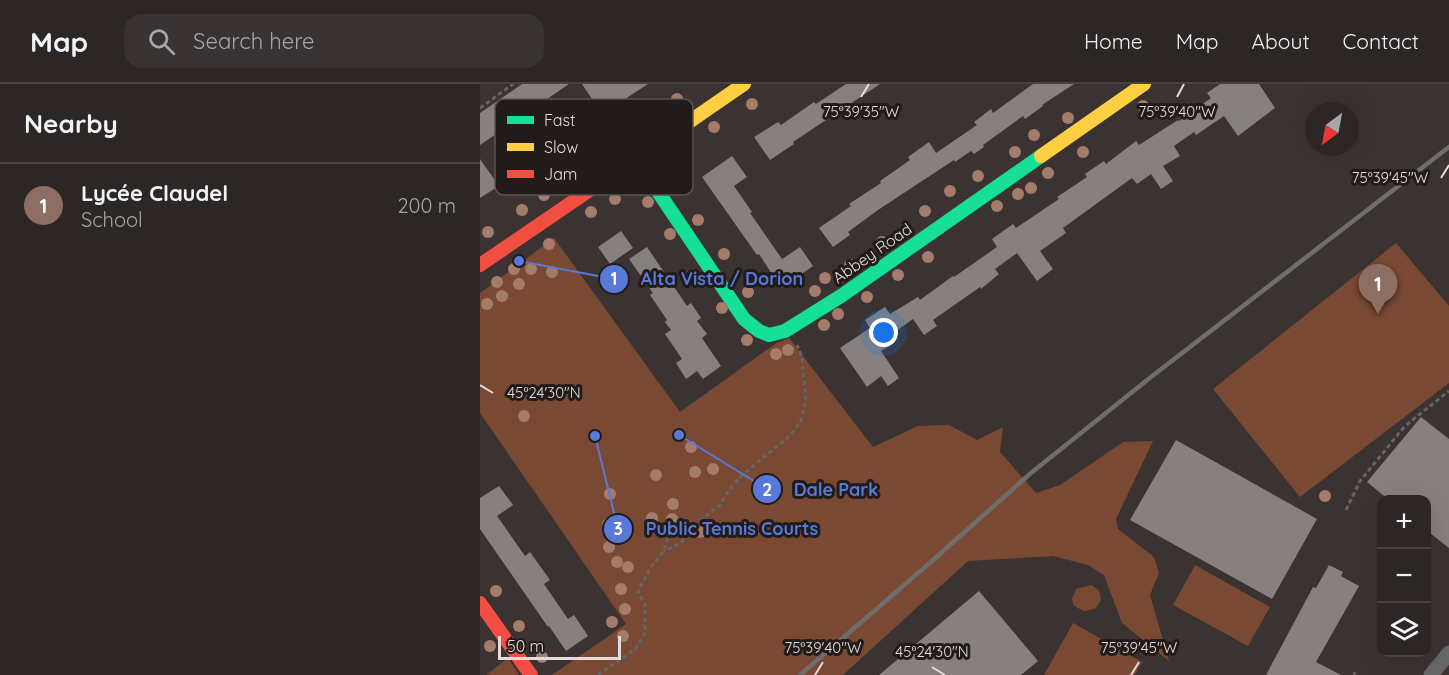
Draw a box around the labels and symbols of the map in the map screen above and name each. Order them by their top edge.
legend [495,99,693,195]
text: 75°39'35"W [823,102,900,121]
text: 75°39'40"W [1138,102,1216,121]
north arrow [1305,102,1359,156]
text: Fast [544,110,575,130]
text: Slow [544,137,578,157]
text: Jam [544,164,577,184]
text: 75°39'45"W [1352,168,1429,187]
street label: Abbey Road [829,218,915,288]
callout: Alta Vista / Dorion [599,261,815,297]
pin: 1 [1358,264,1398,314]
text: 1 [610,267,618,290]
text: Alta Vista / Dorion [641,267,803,290]
your location [869,318,898,347]
text: 45°24'30"N [507,383,581,402]
callout: Dale Park [752,471,891,507]
text: 2 [762,478,772,501]
text: Dale Park [794,478,878,501]
callout: Public Tennis Courts [603,511,830,547]
text: 3 [613,517,623,540]
text: Public Tennis Courts [646,517,819,540]
scale bar [498,633,621,660]
text: 75°39'40"W [784,638,862,657]
text: 75°39'45"W [1101,638,1178,657]
text: 45°24'30"N [895,642,969,661]

